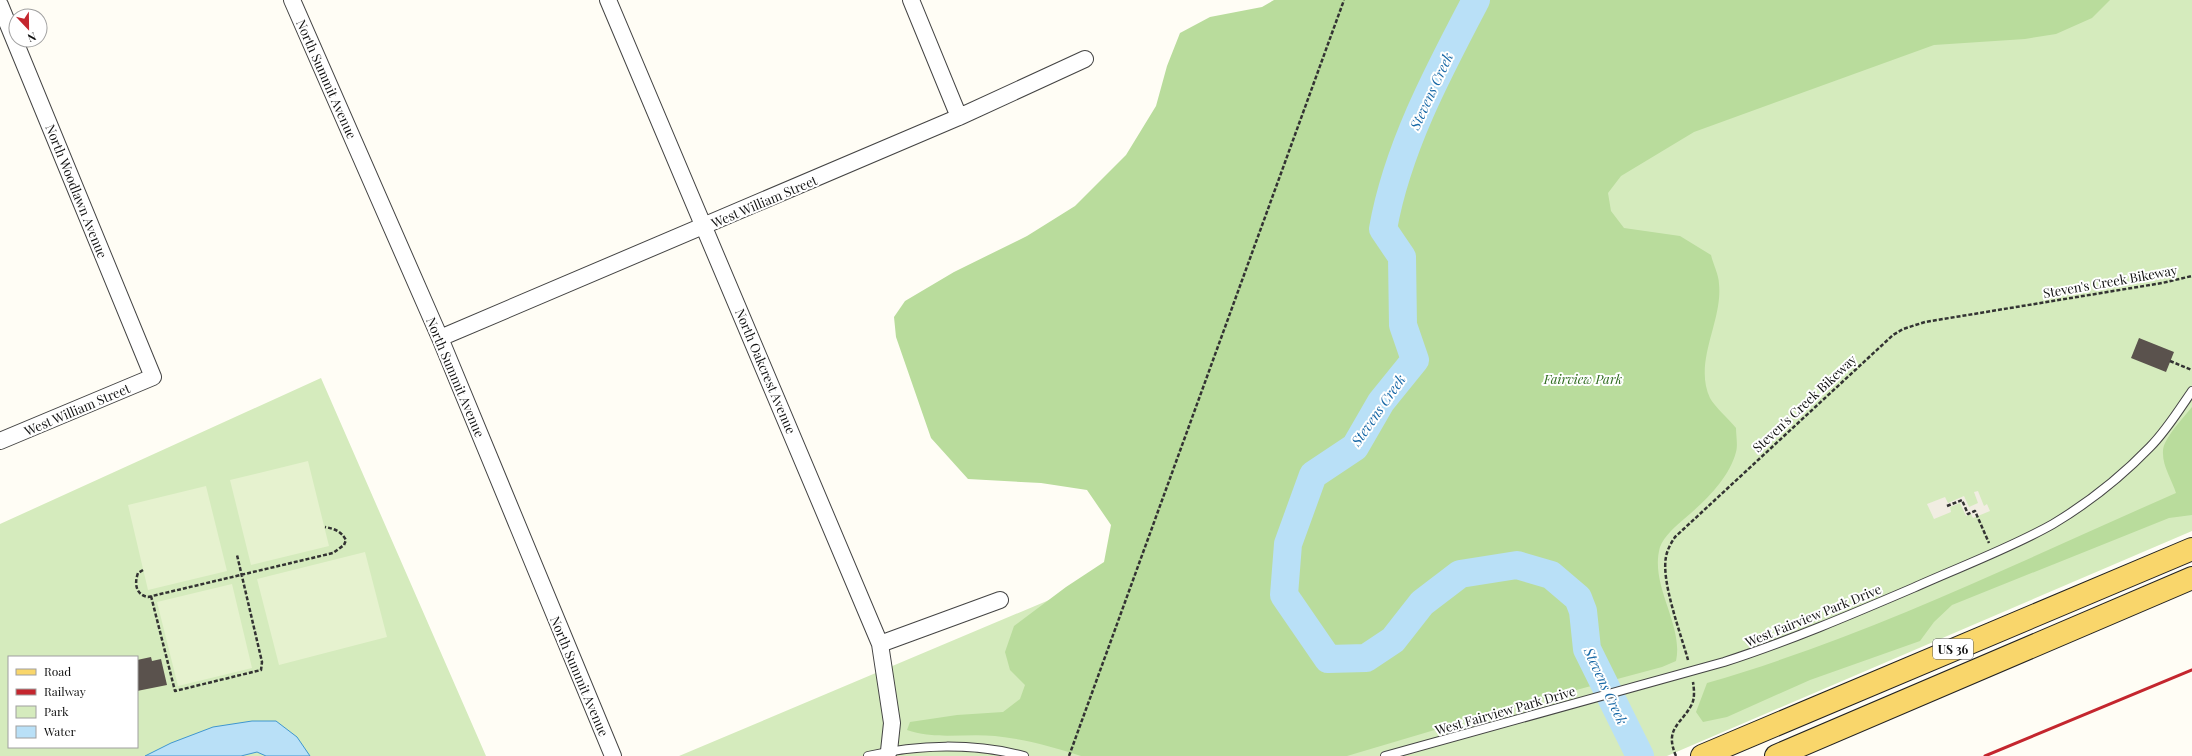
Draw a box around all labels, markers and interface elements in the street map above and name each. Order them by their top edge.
north arrow [8,8,48,48]
street label: North Summit Avenue [293,17,361,142]
text: N [25,29,38,46]
water label: Stevens Creek [1404,49,1457,134]
street label: North Woodlawn Avenue [42,121,112,261]
street label: West William Street [708,171,820,231]
street label: Steven's Creek Bikeway [2042,261,2179,301]
street label: North Oakcrest Avenue [732,306,800,437]
street label: North Summit Avenue [423,314,489,440]
street label: Steven's Creek Bikeway [1749,350,1860,456]
water label: Stevens Creek [1346,370,1410,450]
park label: Fairview Park [1543,370,1622,387]
street label: West William Street [21,379,133,439]
street label: West Fairview Park Drive [1742,580,1884,650]
street label: North Summit Avenue [547,613,613,739]
road number: US 36 [1933,639,1973,659]
water label: Stevens Creek [1579,643,1632,728]
legend [8,656,138,748]
text: Road [44,663,71,679]
street label: West Fairview Park Drive [1432,682,1578,738]
text: Railway [44,683,86,699]
text: Park [44,703,69,719]
text: Water [43,723,77,739]

